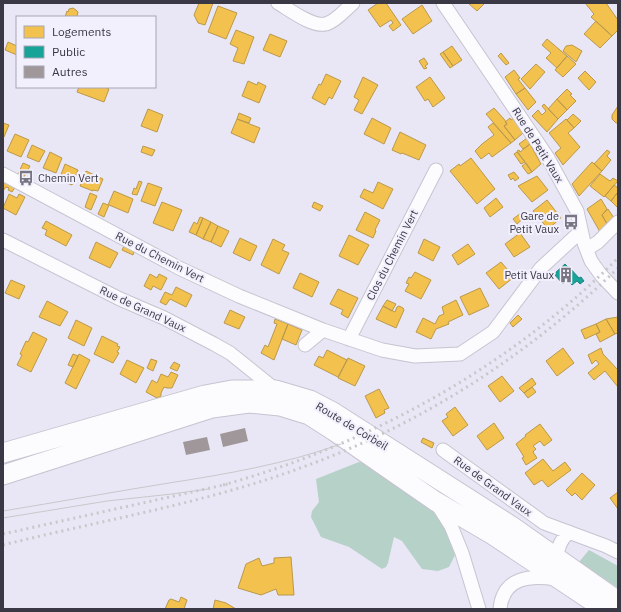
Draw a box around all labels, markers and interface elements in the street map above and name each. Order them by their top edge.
legend [16,16,156,88]
text: Logements [52,24,112,39]
text: Public [52,44,85,59]
text: Autres [52,64,88,79]
street label: Rue de Petit Vaux [509,105,567,186]
bus stop icon: Chemin Vert [17,169,35,187]
place label: Chemin Vert [38,171,99,185]
street label: Clos du Chemin Vert [363,207,421,303]
place label: Gare de Petit Vaux [509,209,559,236]
bus stop icon: Gare de Petit Vaux [562,213,580,231]
street label: Rue du Chemin Vert [113,229,207,286]
building icon: Petit Vaux [557,266,575,284]
place label: Petit Vaux [504,268,554,282]
street label: Rue de Grand Vaux [98,283,189,335]
street label: Route de Corbeil [313,399,391,453]
street label: Rue de Grand Vaux [451,453,535,519]

